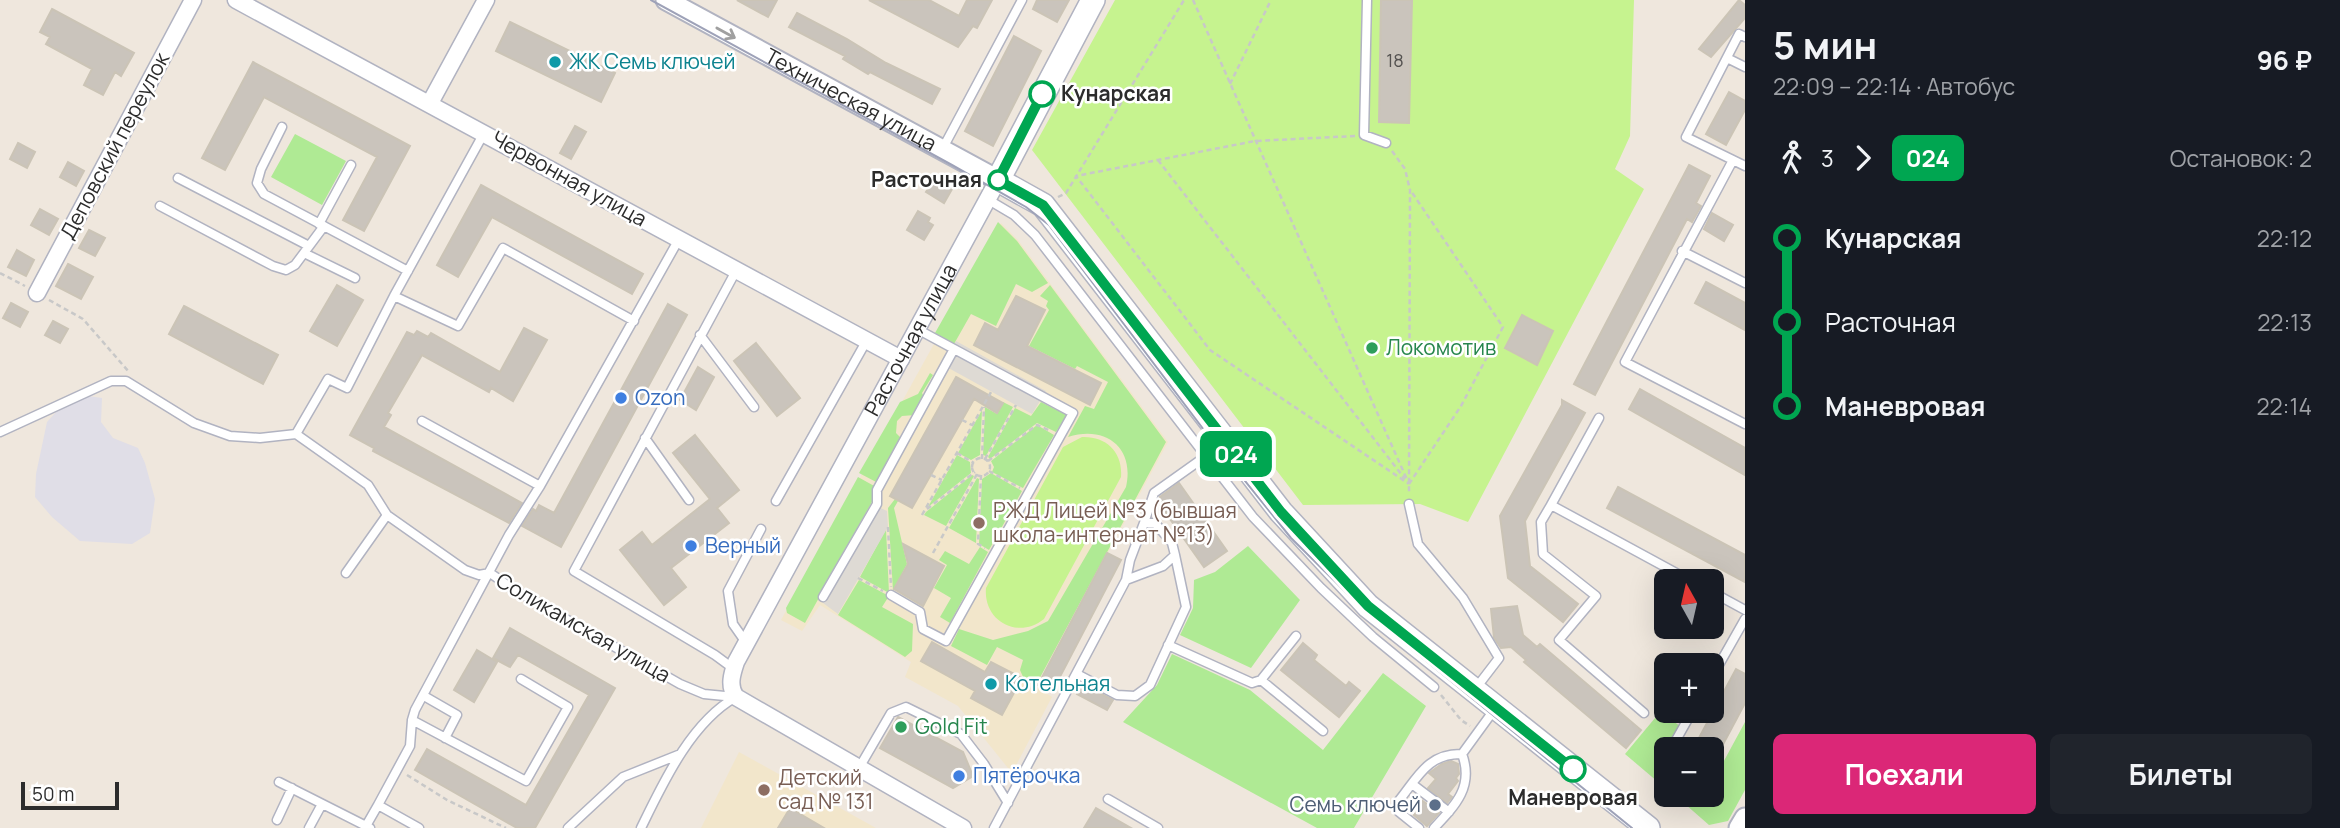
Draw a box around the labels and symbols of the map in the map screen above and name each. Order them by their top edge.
one-way arrow [715,27,736,40]
street label: Техническая улица [760,41,942,157]
street label: Деповский переулок [53,47,176,244]
place label: ЖК Семь ключей [569,47,735,75]
house number: 18 [1386,48,1404,72]
marker: ЖК Семь ключей [547,54,563,70]
place label: Кунарская [1061,79,1171,107]
marker: Кунарская [1029,81,1055,107]
street label: Червонная улица [487,124,652,232]
place label: Расточная [871,165,982,193]
marker: Расточная [988,170,1008,190]
street label: Расточная улица [857,259,963,421]
place label: Локомотив [1386,333,1496,361]
marker: Локомотив [1364,340,1380,356]
place label: Ozon [635,383,685,411]
marker: Ozon [613,390,629,406]
line badge: 024 [1196,431,1276,477]
place label: РЖД Лицей №3 (бывшая школа-интернат №13) [993,496,1237,548]
marker: РЖД Лицей №3 (бывшая школа-интернат №13) [971,515,987,531]
place label: Верный [705,531,781,559]
marker: Верный [683,538,699,554]
street label: Соликамская улица [491,566,676,688]
north arrow [1654,569,1724,639]
place label: Котельная [1005,669,1110,697]
marker: Котельная [983,676,999,692]
place label: Gold Fit [915,712,988,740]
marker: Gold Fit [893,719,909,735]
marker: Маневровая [1560,756,1586,782]
place label: Пятёрочка [973,761,1080,789]
place label: Детский сад № 131 [778,763,873,815]
marker: Пятёрочка [951,768,967,784]
scale bar [21,779,119,811]
marker: Детский сад № 131 [756,782,772,798]
place label: Маневровая [1508,783,1638,811]
place label: Семь ключей [1290,790,1421,818]
marker: Семь ключей [1427,797,1443,813]

